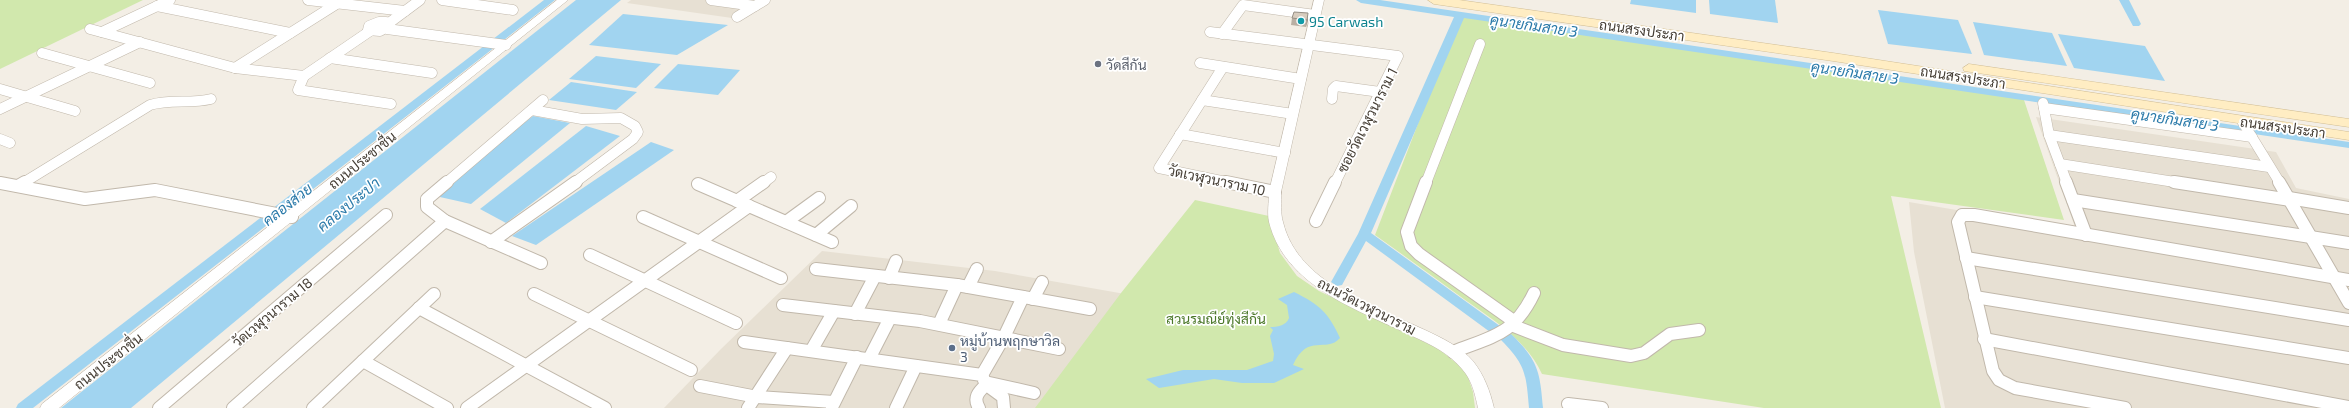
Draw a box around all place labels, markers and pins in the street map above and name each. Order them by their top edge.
place label: 95 Carwash [1309,13,1383,30]
marker: 95 Carwash [1296,16,1306,26]
place label: วัดสีกัน [1106,56,1147,73]
marker: วัดสีกัน [1093,59,1103,69]
place label: หมู่บ้านพฤกษาวิล 3 [960,332,1060,365]
marker: หมู่บ้านพฤกษาวิล 3 [947,343,957,353]

